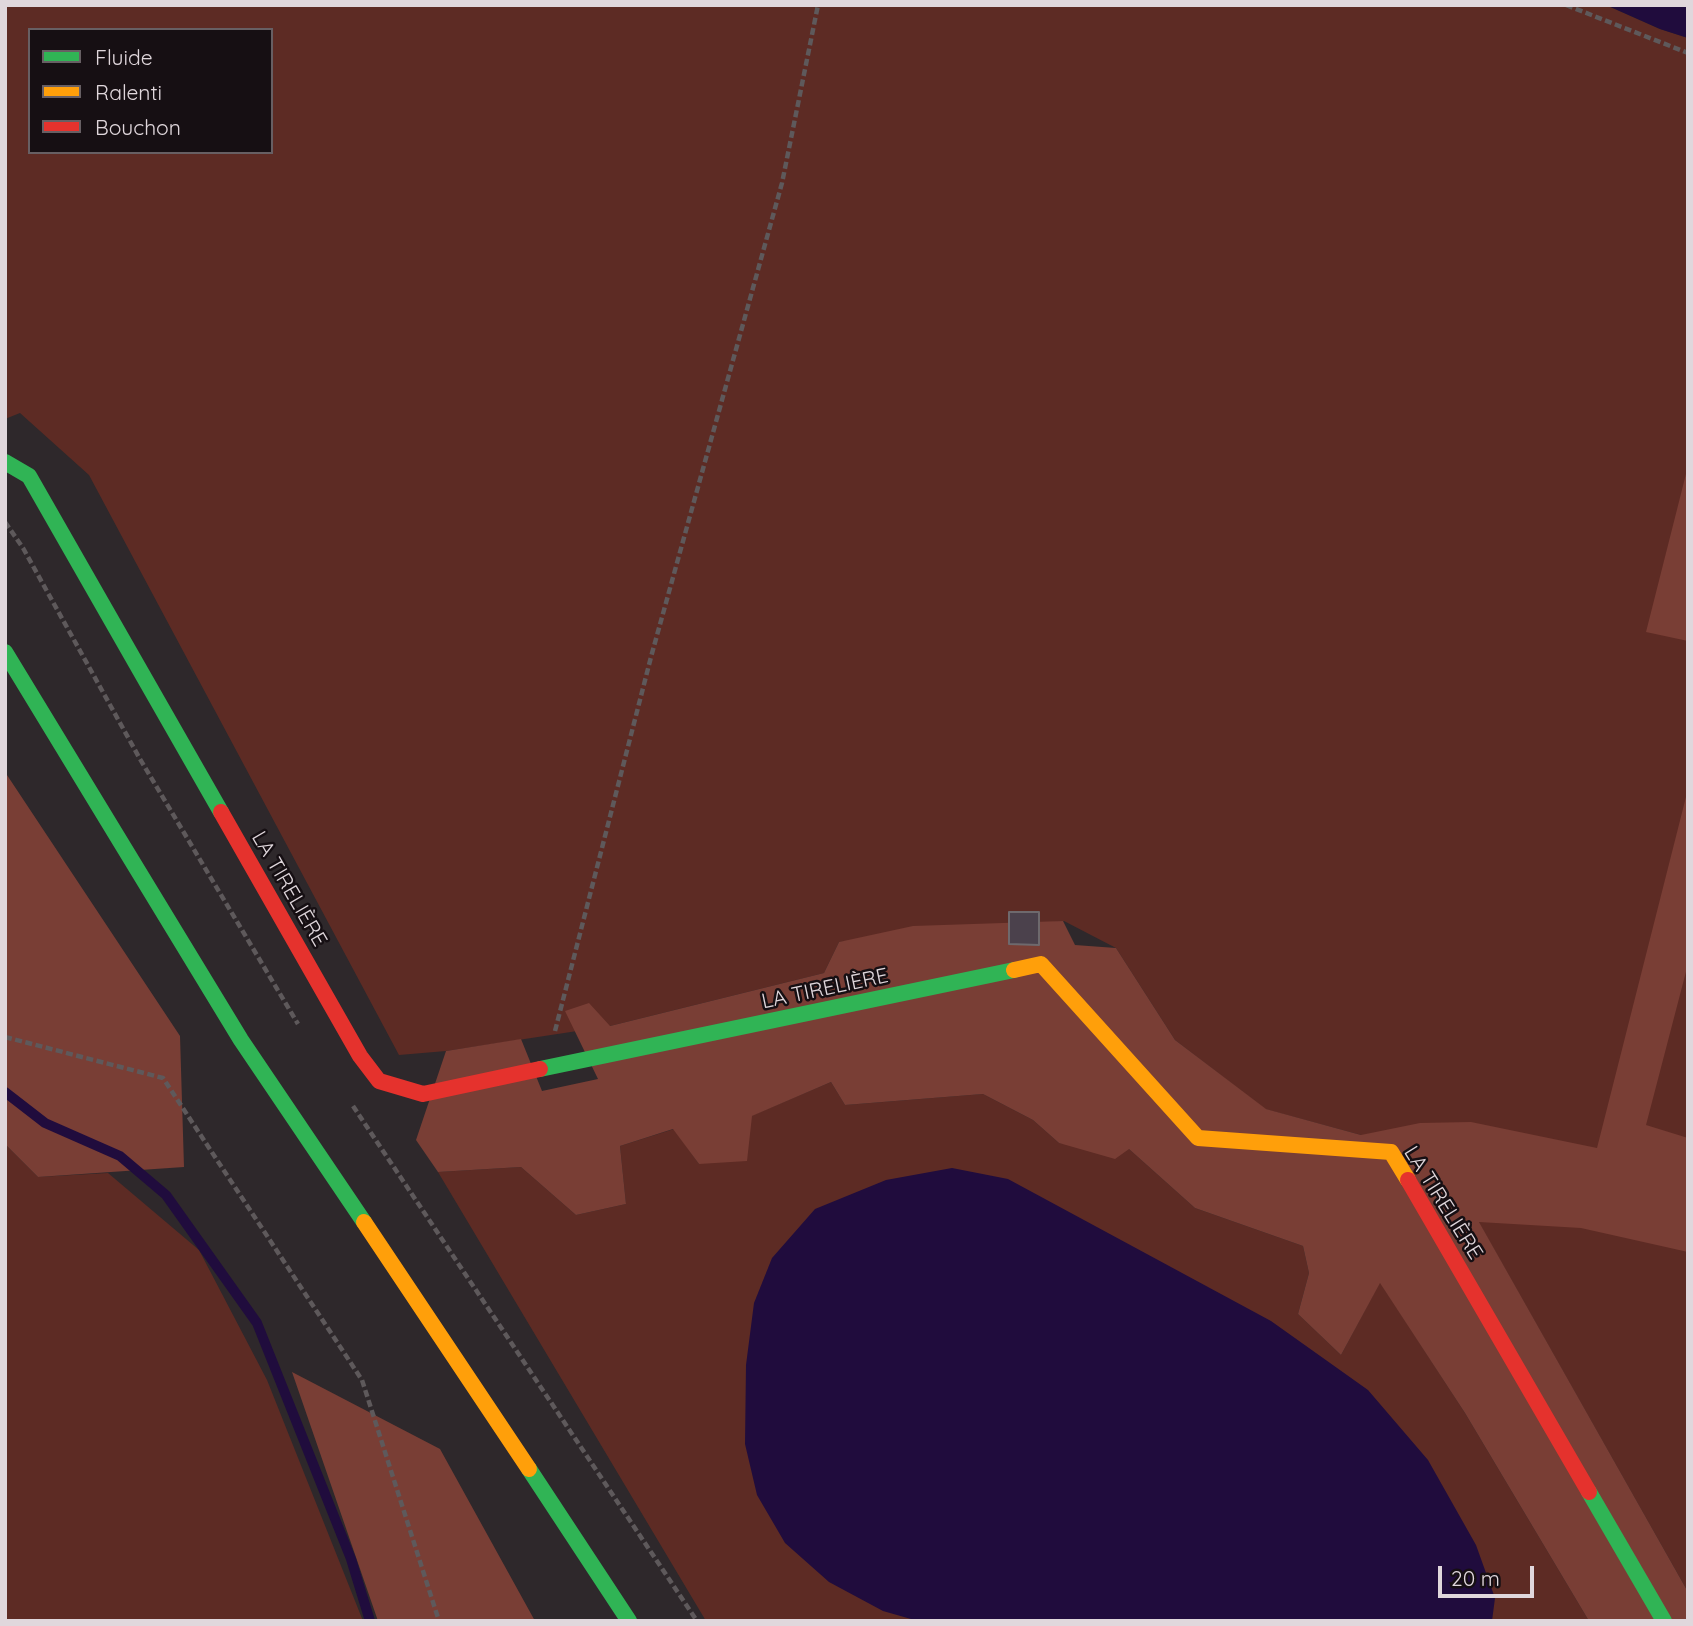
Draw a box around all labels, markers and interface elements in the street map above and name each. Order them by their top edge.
legend [28,28,273,154]
text: Fluide [95,44,153,70]
text: Ralenti [95,79,162,105]
text: Bouchon [95,114,181,140]
street label: LA TIRELIÈRE [246,827,332,951]
street label: LA TIRELIÈRE [759,963,891,1015]
street label: LA TIRELIÈRE [1398,1142,1488,1264]
scale bar [1441,1552,1537,1596]
text: 20 m [1451,1565,1500,1591]

